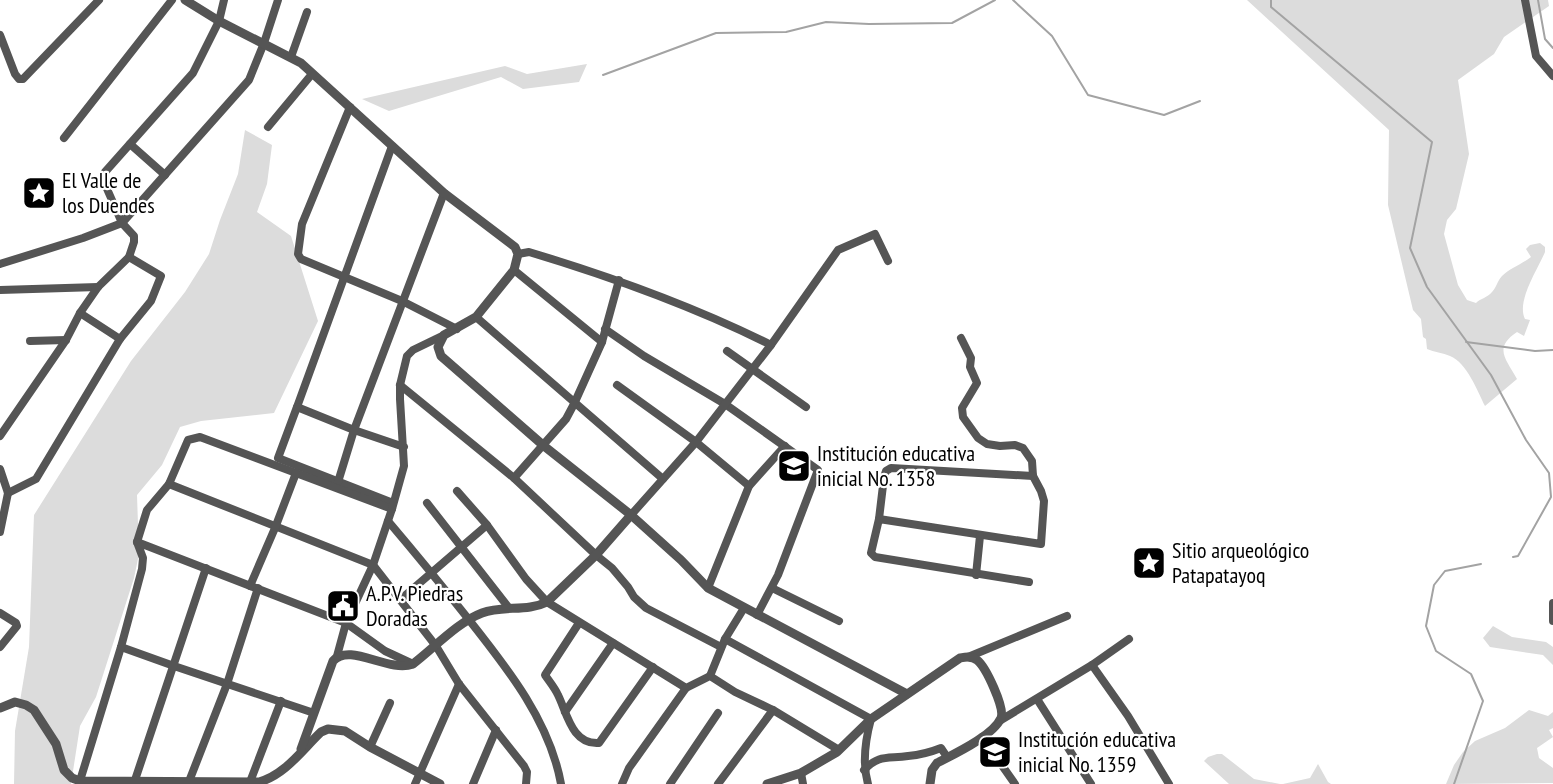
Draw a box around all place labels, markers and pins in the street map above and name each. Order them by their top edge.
place label: El Valle de los Duendes [62,166,155,219]
place icon: El Valle de los Duendes [21,175,57,211]
place label: Institución educativa inicial No. 1358 [817,439,975,492]
school or university icon: Institución educativa inicial No. 1358 [776,448,812,484]
place label: Sitio arqueológico Patapatayoq [1172,536,1309,589]
place icon: Sitio arqueológico Patapatayoq [1131,545,1167,581]
place label: A.P.V. Piedras Doradas [366,579,463,632]
public building icon: A.P.V. Piedras Doradas [325,588,361,624]
place label: Institución educativa inicial No. 1359 [1018,725,1176,778]
school or university icon: Institución educativa inicial No. 1359 [977,734,1013,770]

